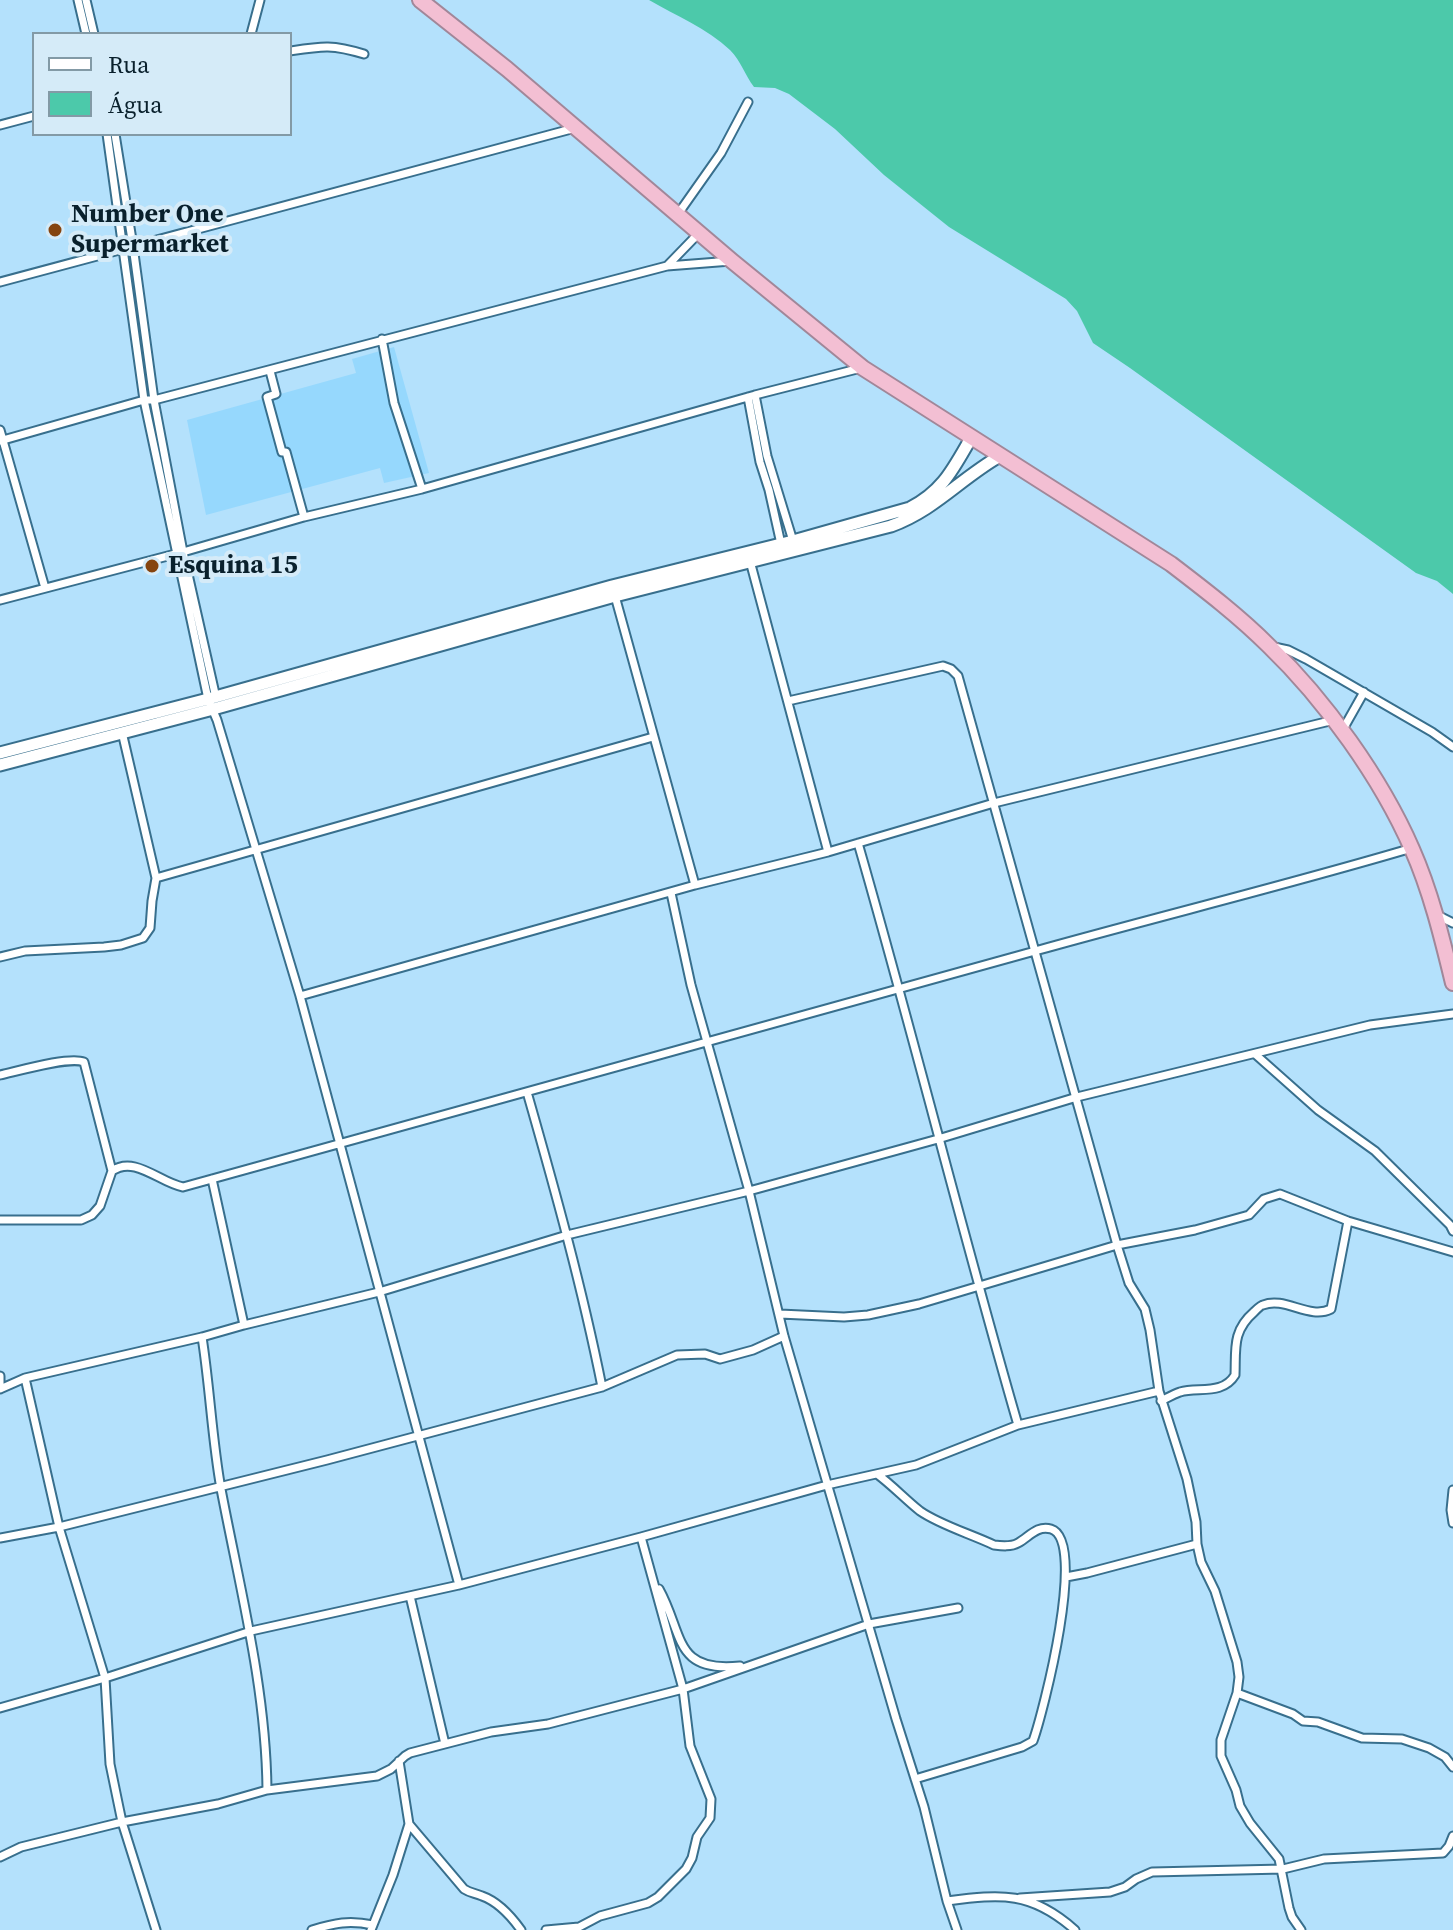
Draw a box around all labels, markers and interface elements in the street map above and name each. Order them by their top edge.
legend [32,32,292,136]
text: Rua [108,48,150,81]
text: Água [108,88,163,121]
place label: Number One Supermarket [71,199,229,260]
marker: Number One Supermarket [46,221,64,239]
place label: Esquina 15 [168,550,298,582]
marker: Esquina 15 [143,557,161,575]

